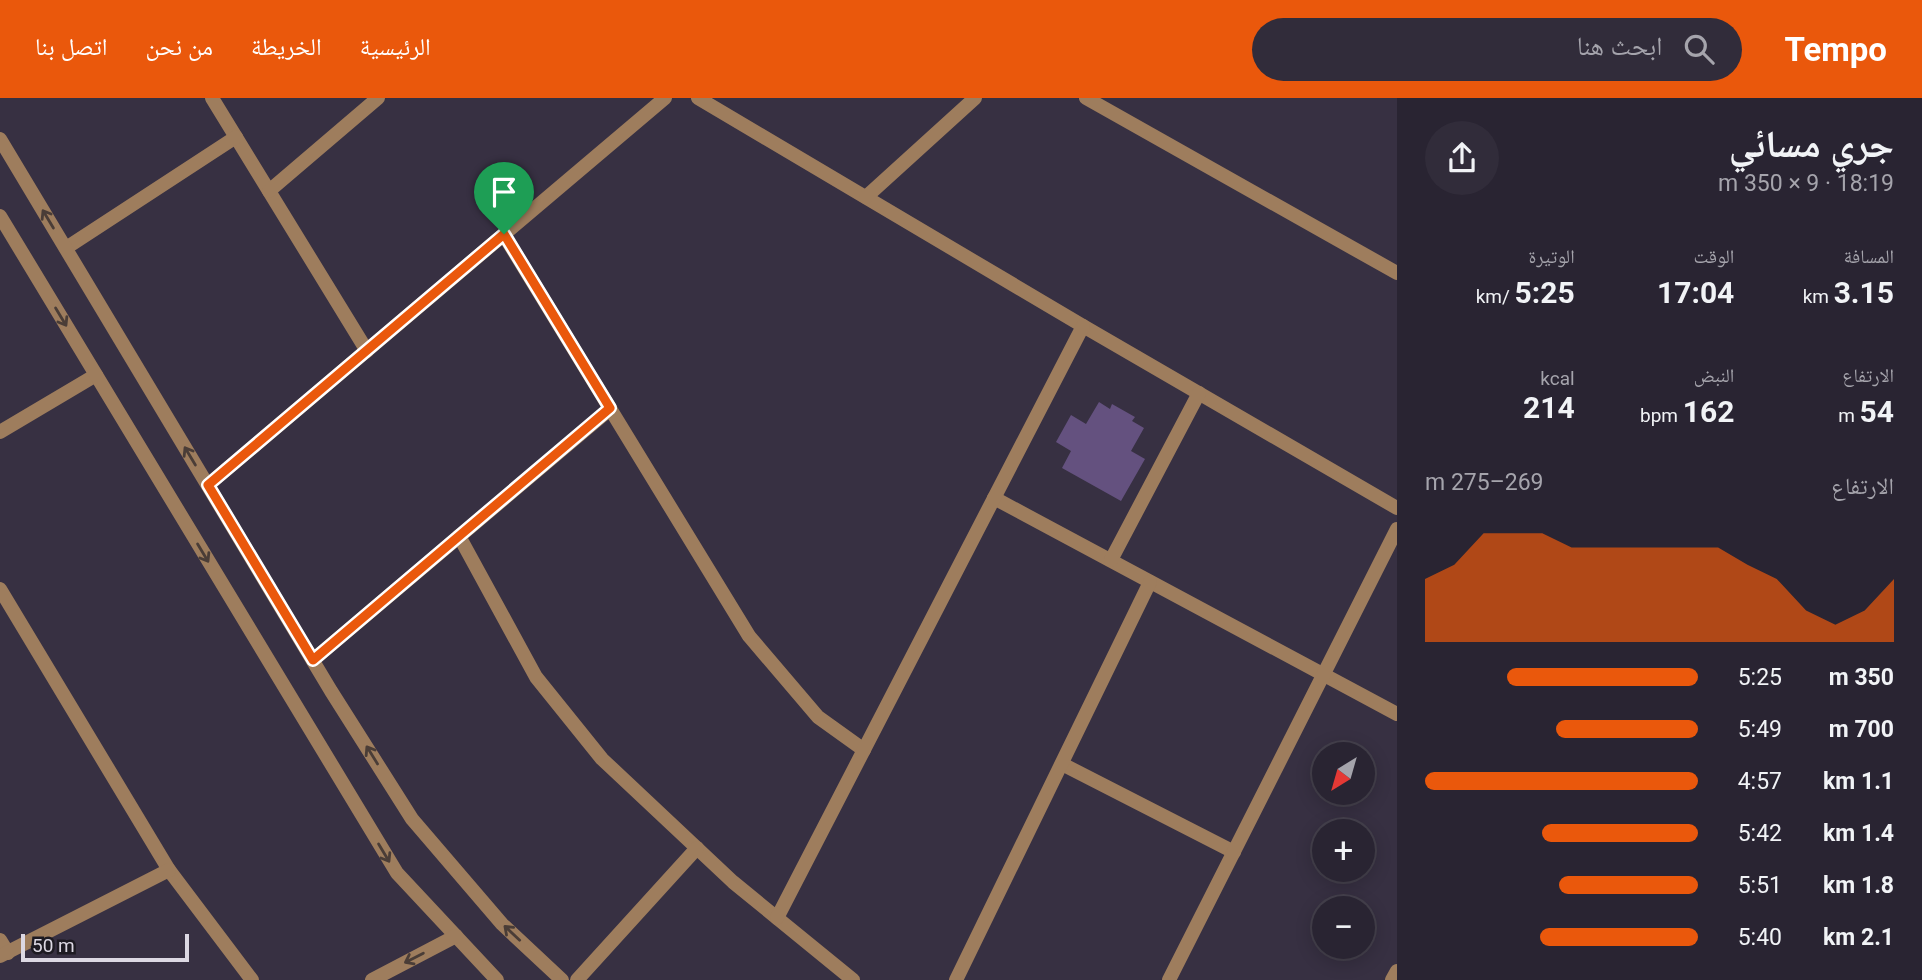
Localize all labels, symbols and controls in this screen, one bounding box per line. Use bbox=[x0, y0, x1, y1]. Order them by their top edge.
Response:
search box bbox=[1252, 18, 1742, 81]
icon: search bbox=[1680, 30, 1718, 68]
text: Tempo bbox=[1784, 30, 1887, 69]
text: ابحث هنا bbox=[1577, 31, 1662, 61]
text: اتصل بنا bbox=[35, 33, 107, 61]
text: من نحن bbox=[145, 33, 213, 61]
text: الخريطة bbox=[251, 33, 322, 61]
text: الرئيسية bbox=[360, 33, 431, 61]
button: share bbox=[1425, 121, 1499, 195]
text: جري مسائي bbox=[1729, 122, 1894, 166]
pin bbox=[474, 162, 534, 234]
text: 18:19 · 9 × 350 m bbox=[1718, 170, 1894, 197]
icon: arrive bbox=[485, 173, 523, 211]
one-way arrow bbox=[41, 209, 55, 229]
text: الوتيرة bbox=[1528, 245, 1575, 268]
text: الوقت bbox=[1693, 245, 1734, 268]
text: المسافة bbox=[1844, 245, 1894, 268]
text: 5:25 bbox=[1515, 275, 1575, 310]
text: 17:04 bbox=[1657, 275, 1734, 310]
text: 3.15 bbox=[1834, 275, 1894, 310]
text: /km bbox=[1476, 285, 1515, 308]
text: km bbox=[1803, 285, 1834, 308]
one-way arrow bbox=[54, 306, 68, 326]
text: النبض bbox=[1694, 364, 1734, 387]
text: الارتفاع bbox=[1842, 364, 1894, 387]
text: kcal bbox=[1540, 367, 1575, 390]
text: 214 bbox=[1523, 390, 1575, 425]
text: 162 bbox=[1683, 394, 1734, 429]
text: 54 bbox=[1860, 394, 1894, 429]
text: bpm bbox=[1640, 404, 1683, 427]
text: m bbox=[1838, 404, 1860, 427]
one-way arrow bbox=[183, 446, 196, 467]
text: 269–275 m bbox=[1425, 469, 1544, 496]
text: الارتفاع bbox=[1831, 473, 1894, 500]
one-way arrow bbox=[197, 543, 211, 563]
text: 5:25 bbox=[1738, 664, 1782, 691]
text: 350 m bbox=[1829, 664, 1894, 691]
text: 5:49 bbox=[1738, 716, 1782, 743]
text: 700 m bbox=[1829, 716, 1894, 743]
north arrow bbox=[1312, 742, 1376, 805]
map controls bbox=[1312, 742, 1375, 959]
one-way arrow bbox=[364, 746, 379, 765]
text: 4:57 bbox=[1738, 768, 1782, 795]
text: 1.1 km bbox=[1823, 768, 1894, 795]
button: + bbox=[1312, 819, 1375, 882]
text: 5:42 bbox=[1738, 820, 1782, 847]
text: 1.4 km bbox=[1823, 820, 1894, 847]
one-way arrow bbox=[378, 842, 392, 862]
text: 5:51 bbox=[1738, 872, 1782, 899]
text: 1.8 km bbox=[1823, 872, 1894, 899]
button: − bbox=[1312, 896, 1375, 959]
text: 5:40 bbox=[1738, 924, 1782, 951]
text: 2.1 km bbox=[1823, 924, 1894, 951]
one-way arrow bbox=[504, 925, 521, 942]
scale bar bbox=[21, 931, 189, 963]
text: 50 m bbox=[32, 934, 75, 957]
one-way arrow bbox=[404, 952, 425, 965]

